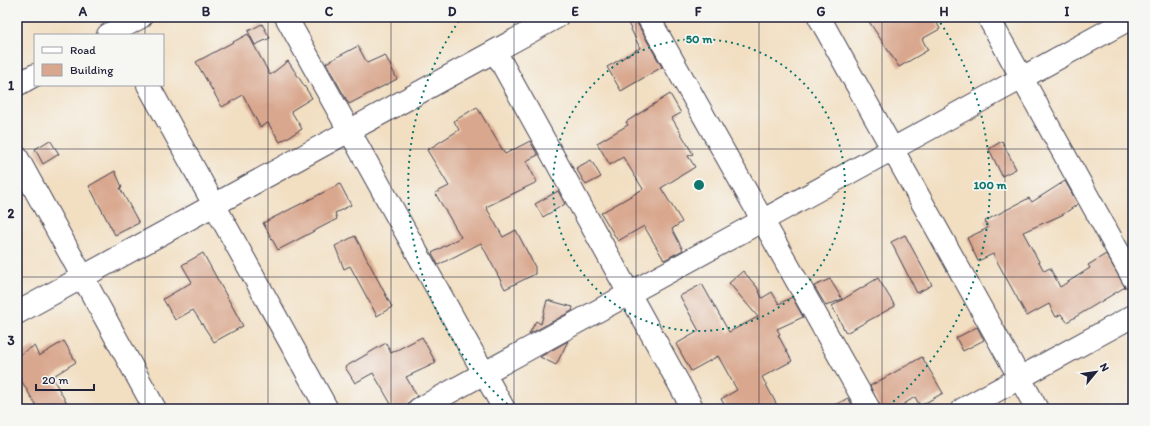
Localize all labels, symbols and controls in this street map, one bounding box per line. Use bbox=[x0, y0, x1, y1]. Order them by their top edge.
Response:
text: A bbox=[78, 4, 88, 19]
text: B bbox=[202, 4, 211, 19]
text: C bbox=[325, 4, 334, 19]
text: D bbox=[448, 4, 457, 19]
text: E bbox=[571, 4, 579, 19]
text: F bbox=[695, 4, 702, 19]
text: G bbox=[817, 4, 826, 19]
text: H bbox=[940, 4, 949, 19]
text: I bbox=[1065, 4, 1070, 19]
text: 50 m bbox=[686, 32, 713, 46]
legend bbox=[34, 34, 164, 86]
text: Road bbox=[70, 43, 96, 57]
text: Building bbox=[70, 63, 114, 77]
text: 1 bbox=[8, 78, 14, 93]
centre of rings bbox=[692, 178, 706, 192]
text: 100 m bbox=[973, 178, 1007, 192]
text: 2 bbox=[8, 206, 15, 221]
text: 3 bbox=[7, 333, 15, 348]
north arrow bbox=[1076, 352, 1116, 392]
text: N bbox=[1097, 361, 1112, 374]
scale bar bbox=[36, 366, 94, 392]
text: 20 m bbox=[42, 373, 69, 387]

